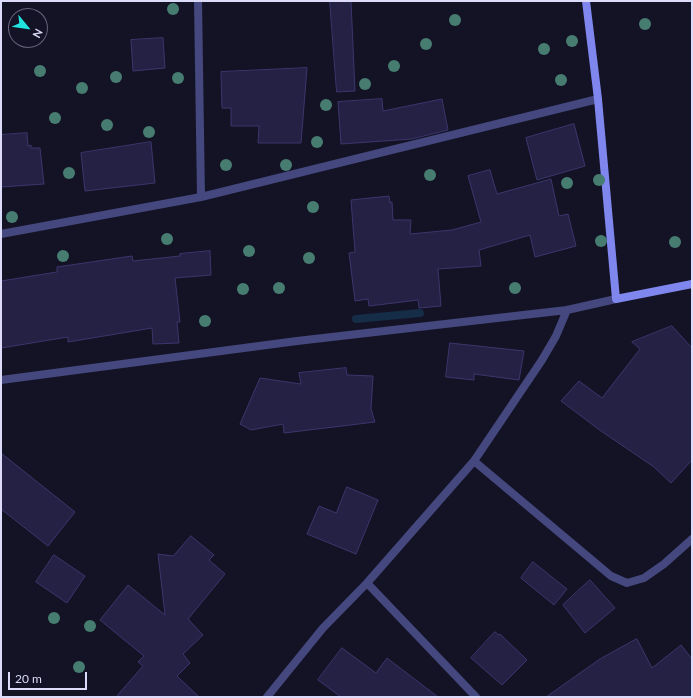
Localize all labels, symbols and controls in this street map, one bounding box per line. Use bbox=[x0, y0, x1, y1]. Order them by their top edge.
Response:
north arrow bbox=[8, 8, 48, 48]
text: N bbox=[30, 27, 46, 40]
scale bar bbox=[10, 664, 89, 690]
text: 20 m bbox=[15, 671, 42, 686]

